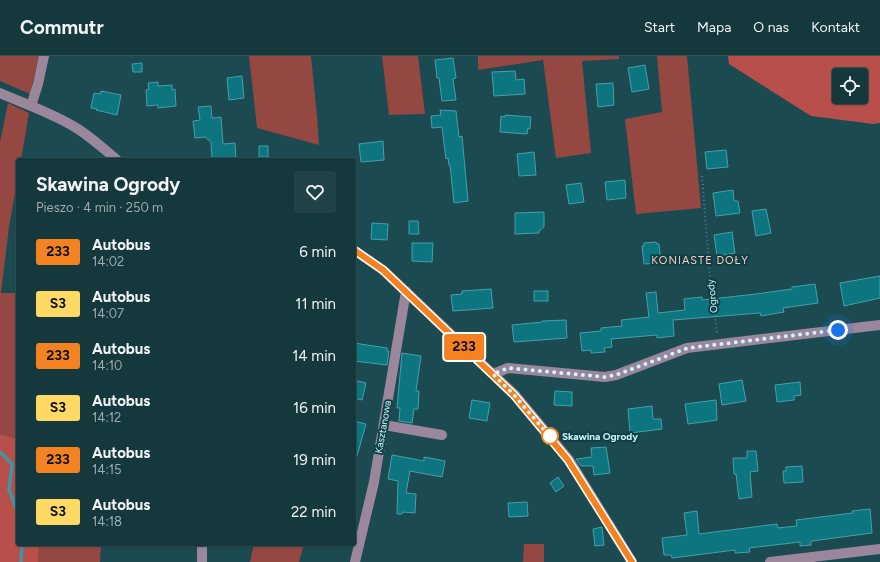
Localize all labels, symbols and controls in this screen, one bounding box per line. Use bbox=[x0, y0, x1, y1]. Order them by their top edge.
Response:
text: Commutr bbox=[20, 16, 104, 39]
text: Start bbox=[644, 19, 675, 36]
text: Mapa bbox=[697, 19, 731, 36]
text: O nas bbox=[753, 19, 789, 36]
text: Kontakt bbox=[811, 19, 860, 36]
map controls bbox=[832, 68, 868, 104]
button: locate bbox=[832, 68, 868, 104]
button: heart bbox=[294, 171, 336, 213]
text: Skawina Ogrody bbox=[36, 173, 180, 196]
text: Pieszo · 4 min · 250 m bbox=[36, 200, 163, 215]
text: Autobus bbox=[92, 236, 150, 254]
text: 233 bbox=[46, 243, 70, 260]
text: 6 min bbox=[299, 243, 336, 261]
text: 14:02 bbox=[92, 254, 124, 269]
district label: KONIASTE DOŁY bbox=[651, 254, 749, 267]
street label: Ogrody bbox=[703, 278, 721, 314]
text: Autobus bbox=[92, 288, 150, 306]
text: S3 bbox=[50, 295, 66, 312]
text: 11 min bbox=[295, 295, 336, 313]
text: 14:07 bbox=[92, 306, 124, 321]
your location bbox=[828, 320, 848, 340]
line badge: 233 bbox=[441, 334, 487, 360]
text: 233 bbox=[452, 338, 476, 355]
text: Autobus bbox=[92, 340, 150, 358]
text: 233 bbox=[46, 347, 70, 364]
text: 14 min bbox=[292, 347, 336, 365]
text: 14:10 bbox=[92, 358, 122, 373]
text: Autobus bbox=[92, 392, 150, 410]
text: S3 bbox=[50, 399, 66, 416]
text: 16 min bbox=[293, 399, 336, 417]
street label: Kasztanowa bbox=[372, 399, 394, 455]
text: 14:12 bbox=[92, 410, 121, 425]
marker: Skawina Ogrody bbox=[541, 427, 559, 445]
place label: Skawina Ogrody bbox=[562, 430, 638, 443]
text: Autobus bbox=[92, 444, 150, 462]
text: 233 bbox=[46, 451, 70, 468]
text: 19 min bbox=[293, 451, 336, 469]
text: 14:15 bbox=[92, 462, 122, 477]
text: Autobus bbox=[92, 496, 150, 514]
text: S3 bbox=[50, 503, 66, 520]
text: 22 min bbox=[291, 503, 336, 521]
text: 14:18 bbox=[92, 514, 122, 529]

